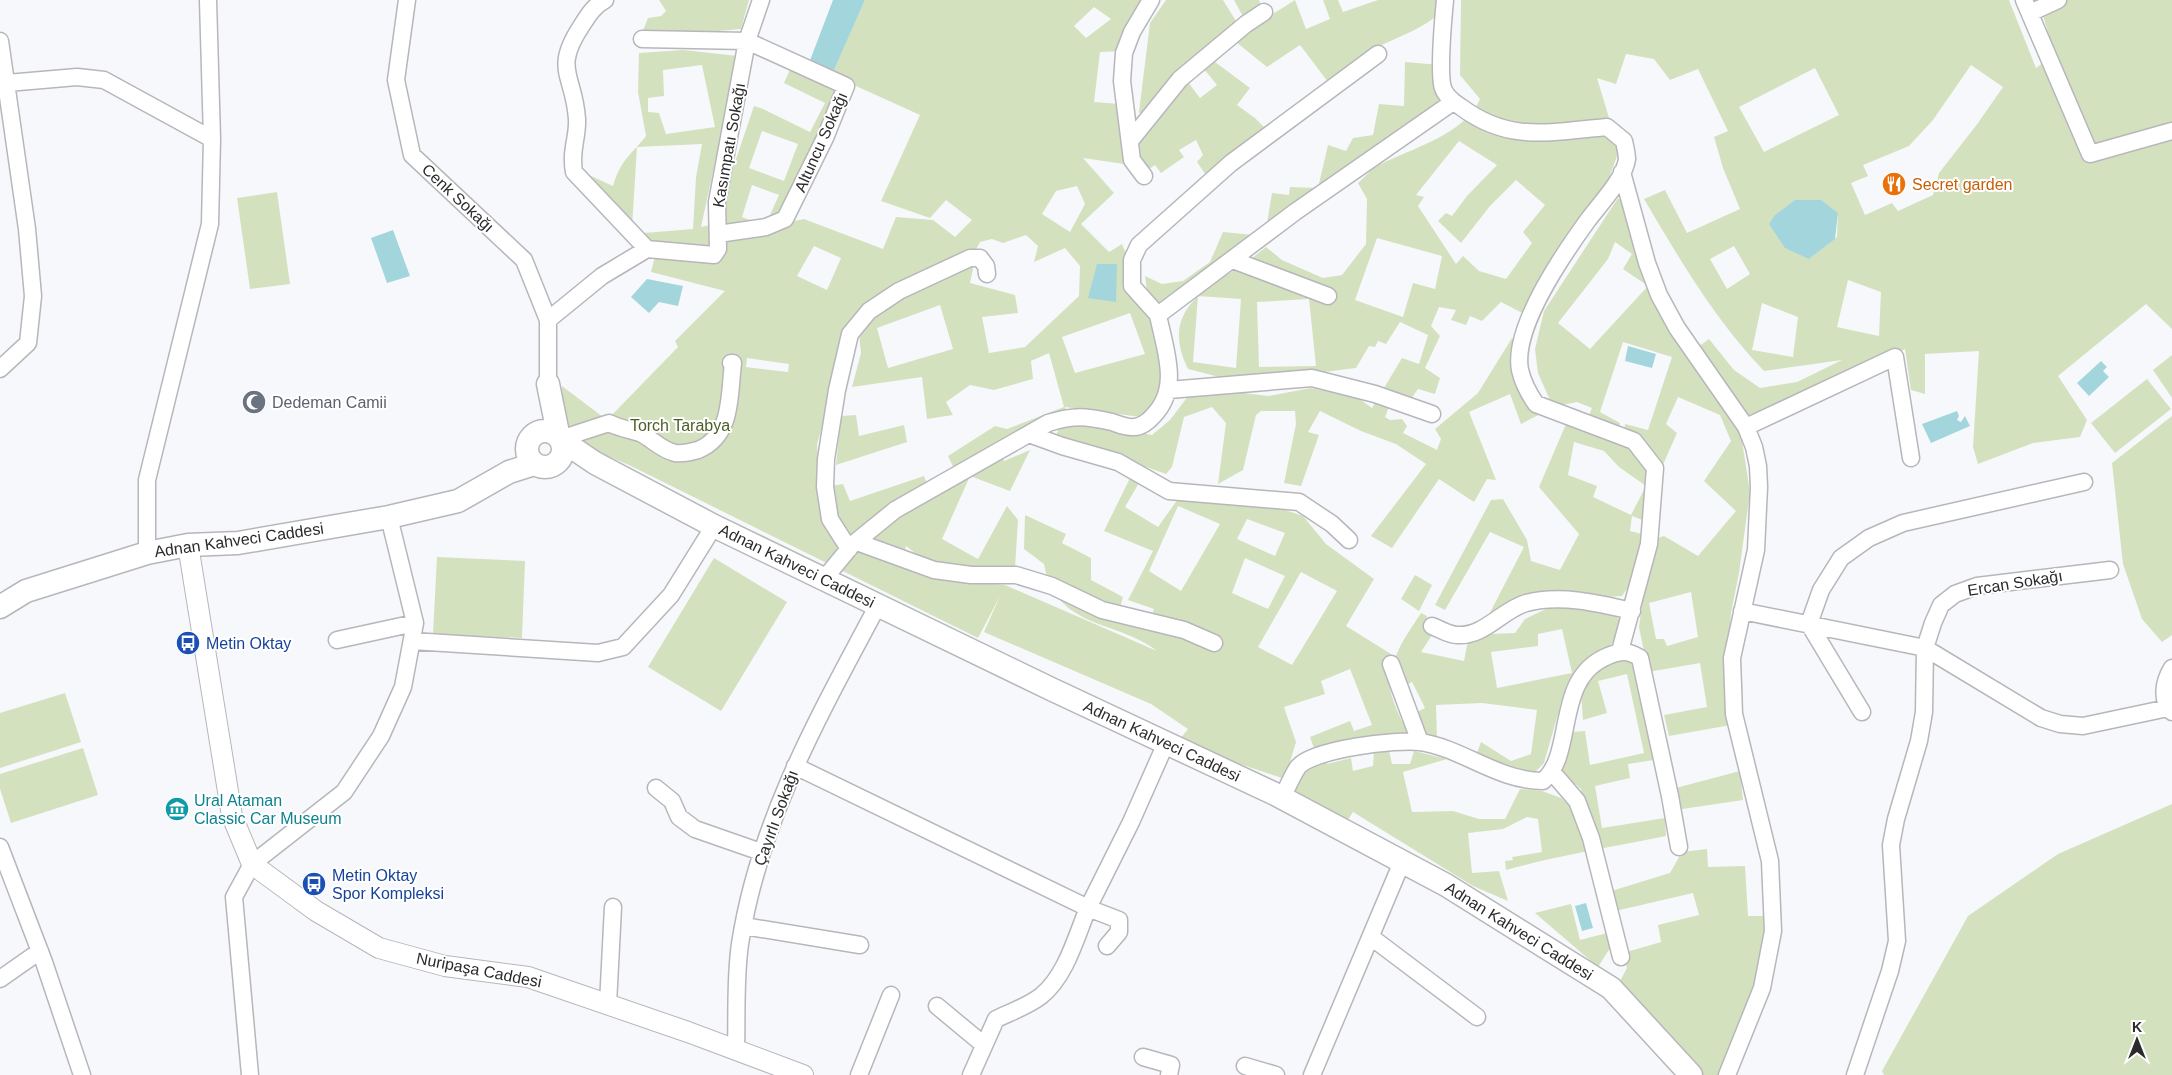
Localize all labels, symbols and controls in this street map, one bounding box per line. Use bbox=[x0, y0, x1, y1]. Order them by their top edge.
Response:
street label: Kasımpatı Sokağı bbox=[710, 81, 748, 209]
street label: Altuncu Sokağı bbox=[791, 89, 851, 195]
street label: Cenk Sokağı bbox=[419, 161, 497, 235]
restaurant icon: Secret garden bbox=[1881, 171, 1907, 197]
place label: Secret garden bbox=[1912, 176, 2013, 193]
mosque icon: Dedeman Camii bbox=[241, 389, 267, 415]
place label: Dedeman Camii bbox=[272, 394, 387, 411]
park label: Torch Tarabya bbox=[630, 417, 730, 434]
street label: Adnan Kahveci Caddesi bbox=[153, 520, 325, 560]
street label: Adnan Kahveci Caddesi bbox=[717, 521, 877, 611]
street label: Ercan Sokağı bbox=[1966, 567, 2064, 599]
bus stop icon: Metin Oktay bbox=[175, 630, 201, 656]
place label: Metin Oktay bbox=[206, 635, 291, 652]
street label: Adnan Kahveci Caddesi bbox=[1081, 697, 1243, 785]
street label: Çayırlı Sokağı bbox=[751, 768, 801, 868]
place label: Ural Ataman Classic Car Museum bbox=[194, 792, 342, 827]
museum icon: Ural Ataman Classic Car Museum bbox=[164, 796, 190, 822]
place label: Metin Oktay Spor Kompleksi bbox=[332, 867, 444, 902]
bus stop icon: Metin Oktay Spor Kompleksi bbox=[301, 871, 327, 897]
street label: Adnan Kahveci Caddesi bbox=[1442, 879, 1596, 983]
street label: Nuripaşa Caddesi bbox=[415, 950, 543, 990]
north arrow bbox=[2112, 1015, 2162, 1065]
text: K bbox=[2132, 1019, 2142, 1035]

